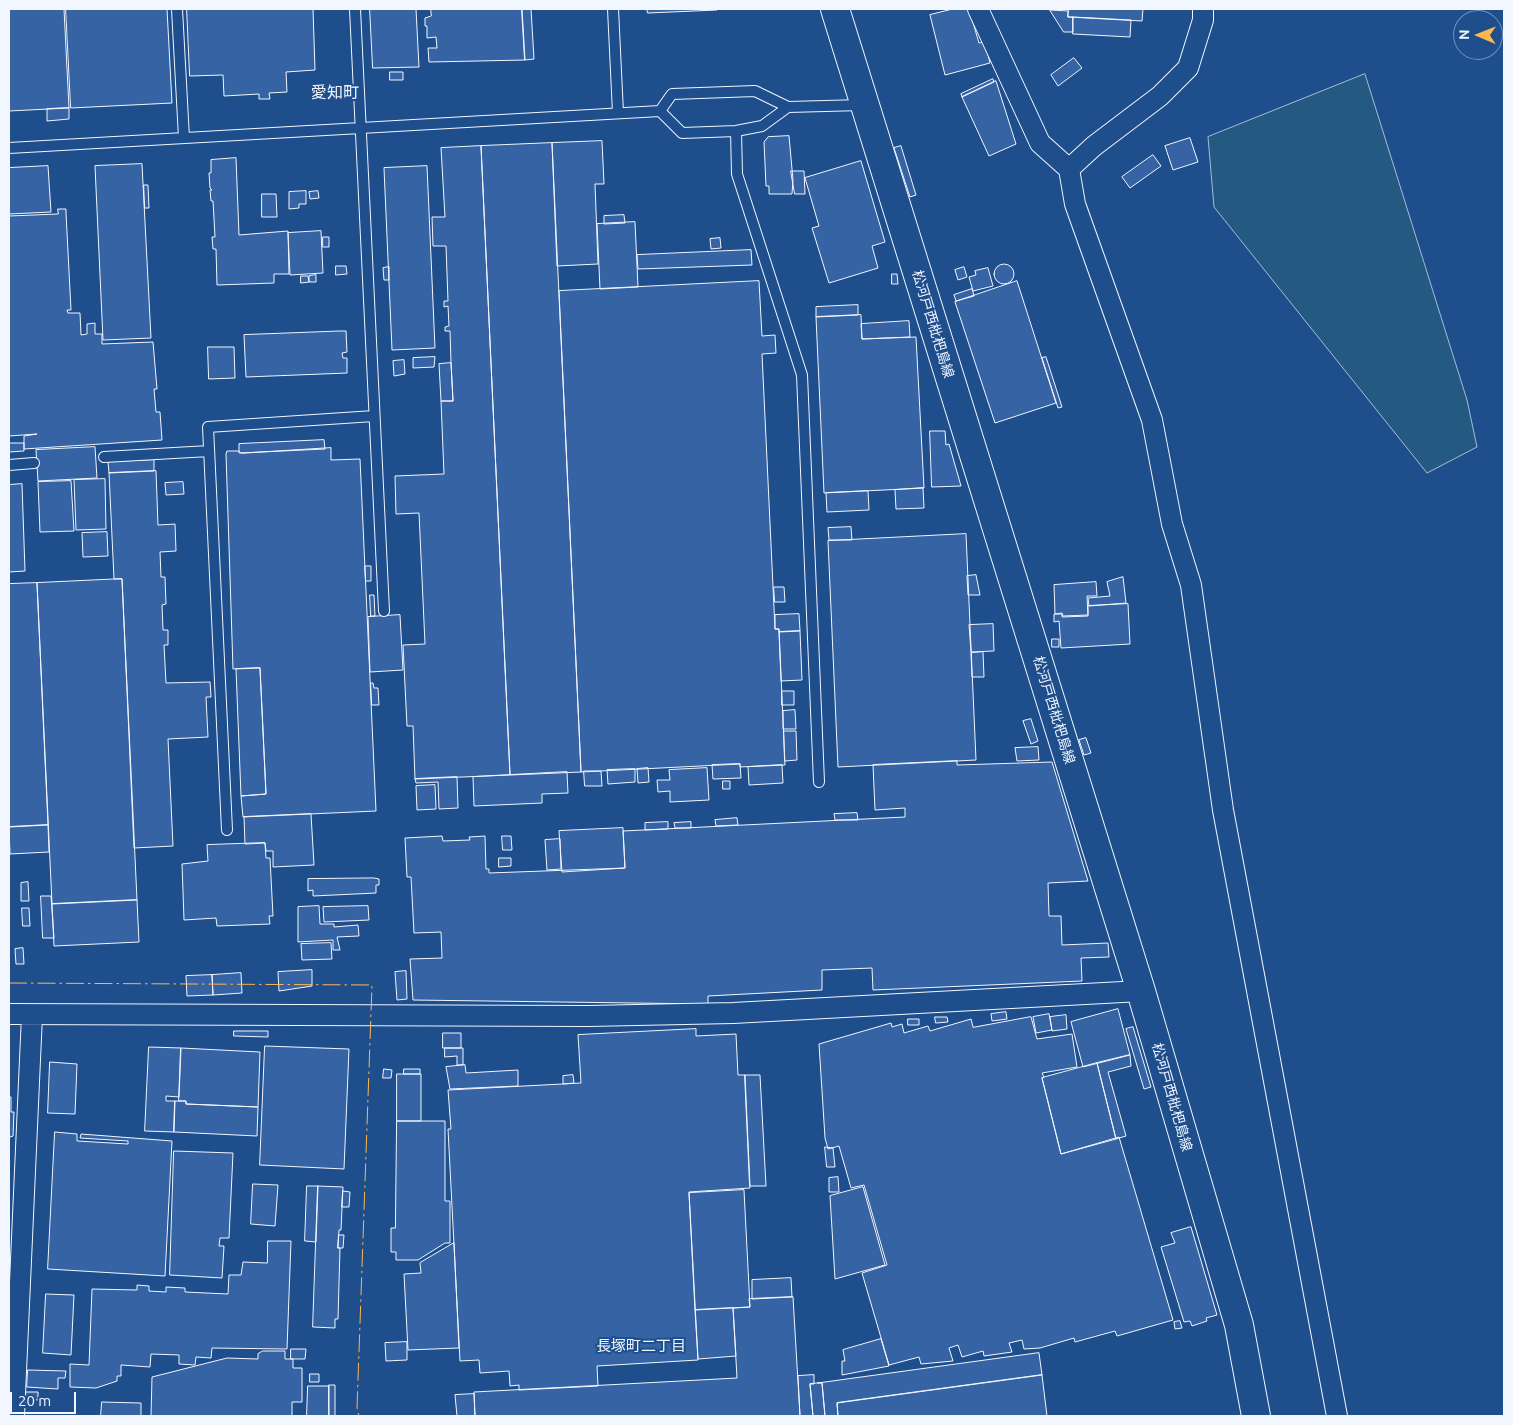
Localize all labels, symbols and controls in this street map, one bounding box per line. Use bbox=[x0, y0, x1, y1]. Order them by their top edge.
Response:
north arrow bbox=[1453, 10, 1503, 60]
text: N bbox=[1456, 29, 1472, 40]
district label: 愛知町 bbox=[311, 83, 359, 103]
street label: 松河戸西枇杷島線 bbox=[909, 268, 957, 380]
street label: 松河戸西枇杷島線 bbox=[1030, 654, 1078, 766]
street label: 松河戸西枇杷島線 bbox=[1148, 1041, 1196, 1153]
district label: 長塚町二丁目 bbox=[596, 1337, 686, 1355]
scale bar bbox=[12, 1382, 79, 1414]
text: 20 m bbox=[18, 1392, 51, 1409]

